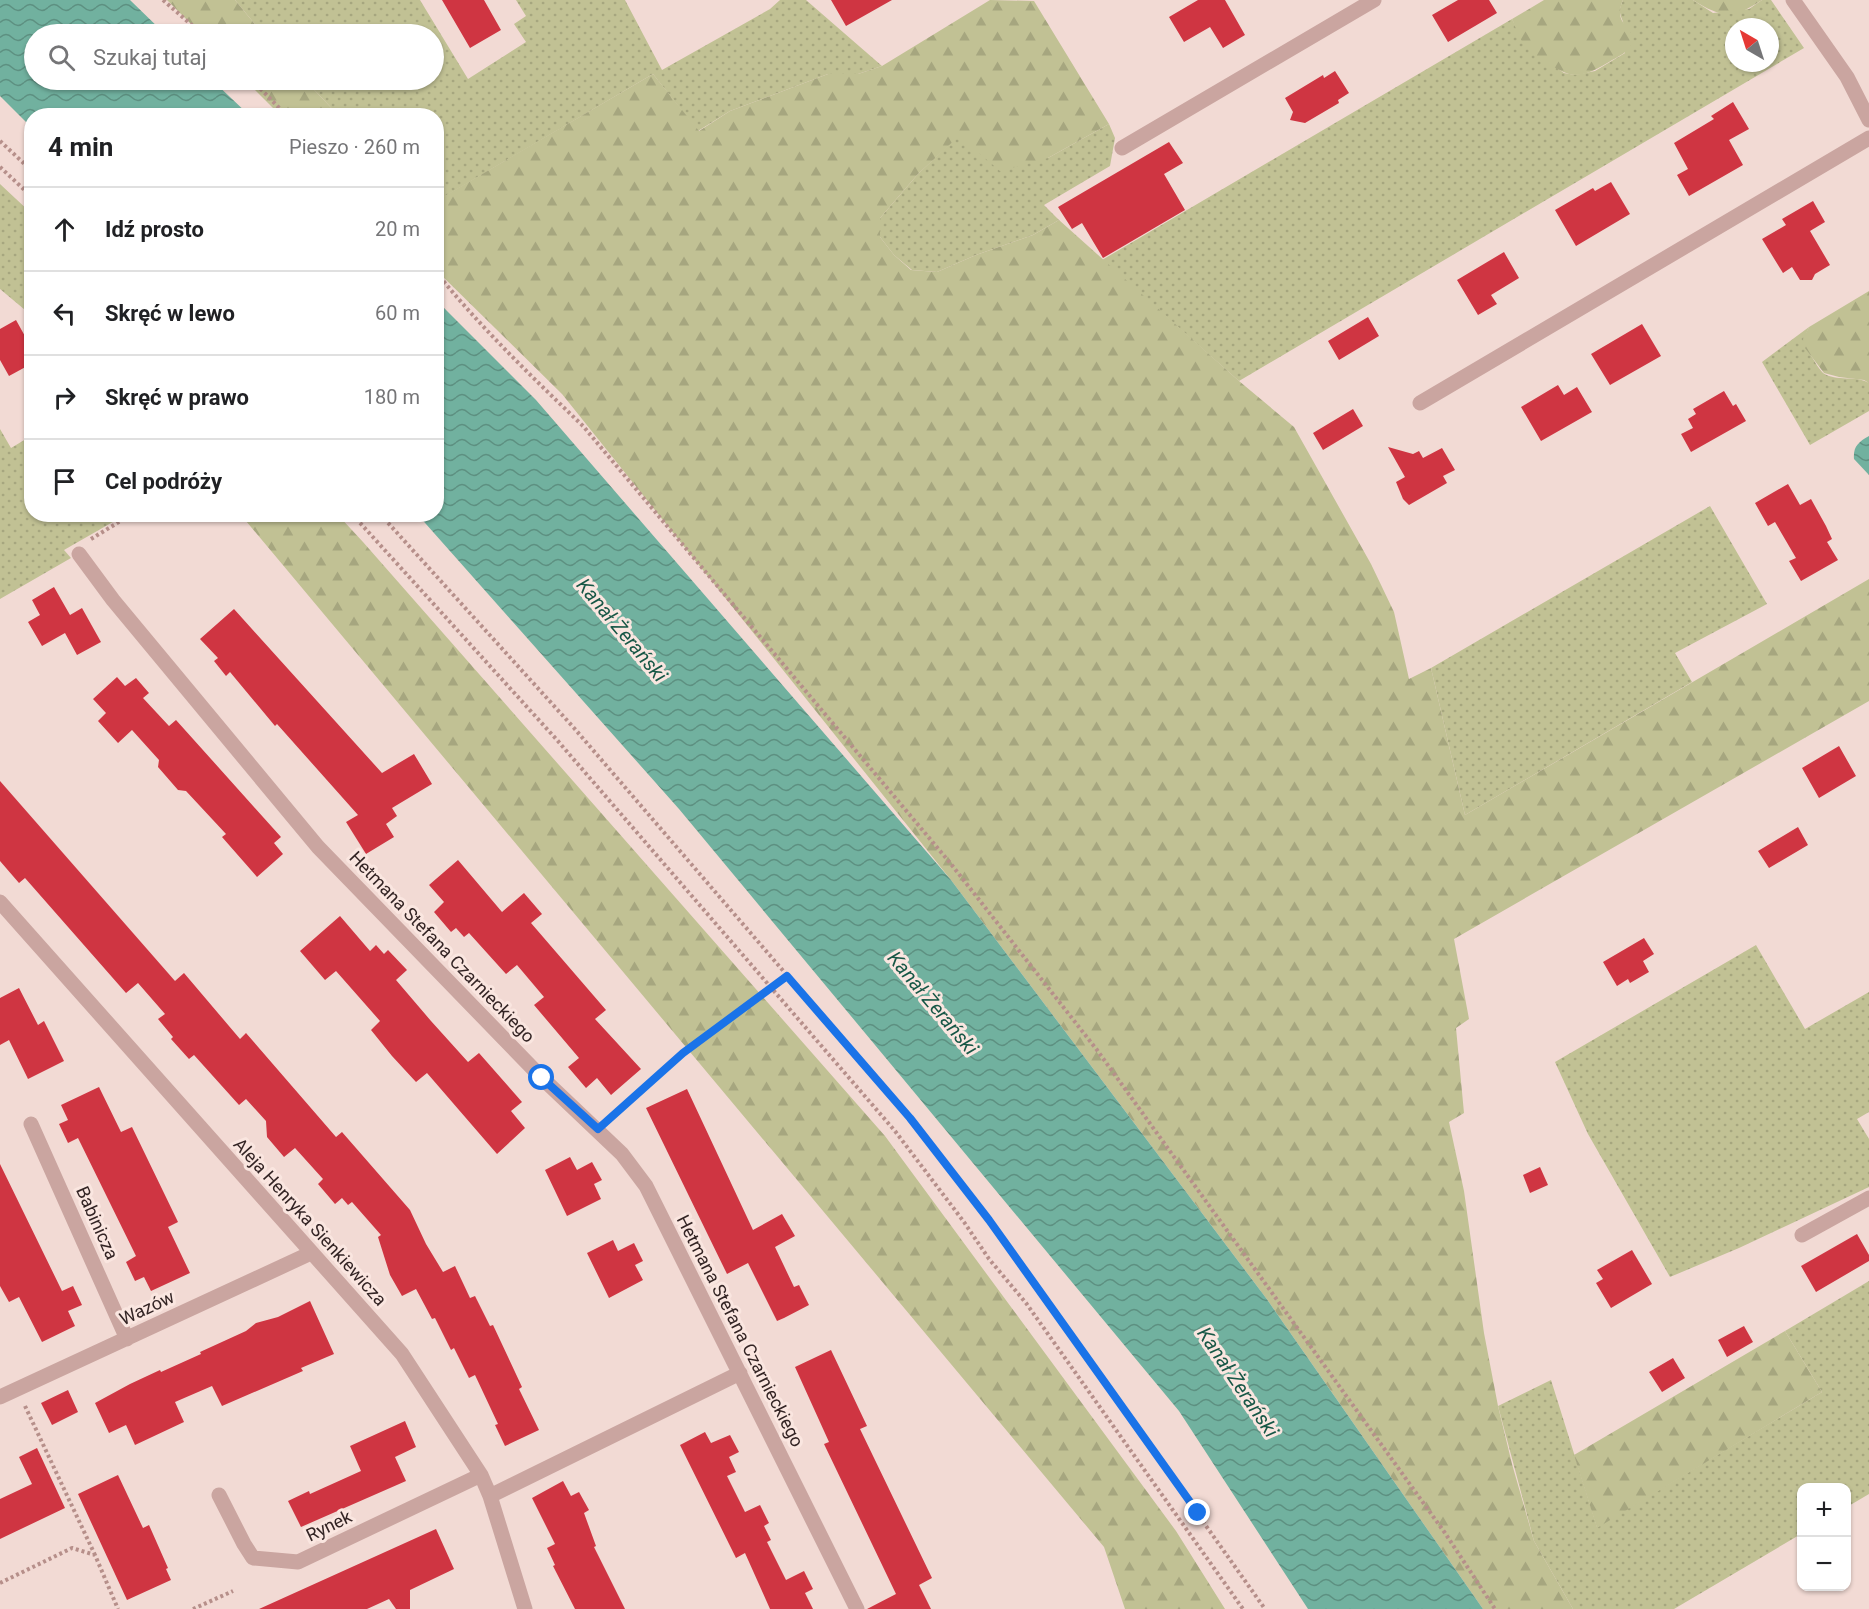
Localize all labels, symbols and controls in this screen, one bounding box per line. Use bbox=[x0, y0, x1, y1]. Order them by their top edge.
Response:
north arrow bbox=[1725, 18, 1779, 72]
search box bbox=[24, 24, 444, 90]
icon: search bbox=[45, 41, 78, 74]
text: Szukaj tutaj bbox=[93, 45, 207, 70]
text: 4 min bbox=[48, 132, 113, 162]
text: Pieszo · 260 m bbox=[289, 135, 420, 159]
icon: ahead bbox=[48, 213, 81, 246]
text: Idź prosto bbox=[105, 217, 204, 242]
text: 20 m bbox=[375, 217, 420, 241]
icon: left bbox=[48, 297, 81, 330]
text: Skręć w lewo bbox=[105, 301, 235, 326]
text: 60 m bbox=[375, 301, 420, 325]
icon: right bbox=[48, 381, 81, 414]
text: Skręć w prawo bbox=[105, 385, 249, 410]
text: 180 m bbox=[364, 385, 420, 409]
icon: arrive bbox=[48, 465, 81, 498]
text: Cel podróży bbox=[105, 469, 222, 494]
water label: Kanał Żerański bbox=[572, 573, 672, 687]
street label: Hetmana Stefana Czarnieckiego bbox=[345, 847, 539, 1047]
water label: Kanał Żerański bbox=[883, 946, 983, 1060]
route start bbox=[528, 1064, 554, 1090]
street label: Aleja Henryka Sienkiewicza bbox=[230, 1134, 391, 1310]
street label: Babinicza bbox=[72, 1183, 123, 1263]
street label: Hetmana Stefana Czarnieckiego bbox=[673, 1211, 808, 1450]
street label: Wazów bbox=[116, 1286, 178, 1329]
water label: Kanał Żerański bbox=[1192, 1322, 1284, 1442]
map controls bbox=[1797, 1483, 1851, 1591]
button: + bbox=[1797, 1483, 1851, 1537]
route end bbox=[1184, 1499, 1210, 1525]
street label: Rynek bbox=[303, 1505, 356, 1546]
button: − bbox=[1797, 1537, 1851, 1591]

